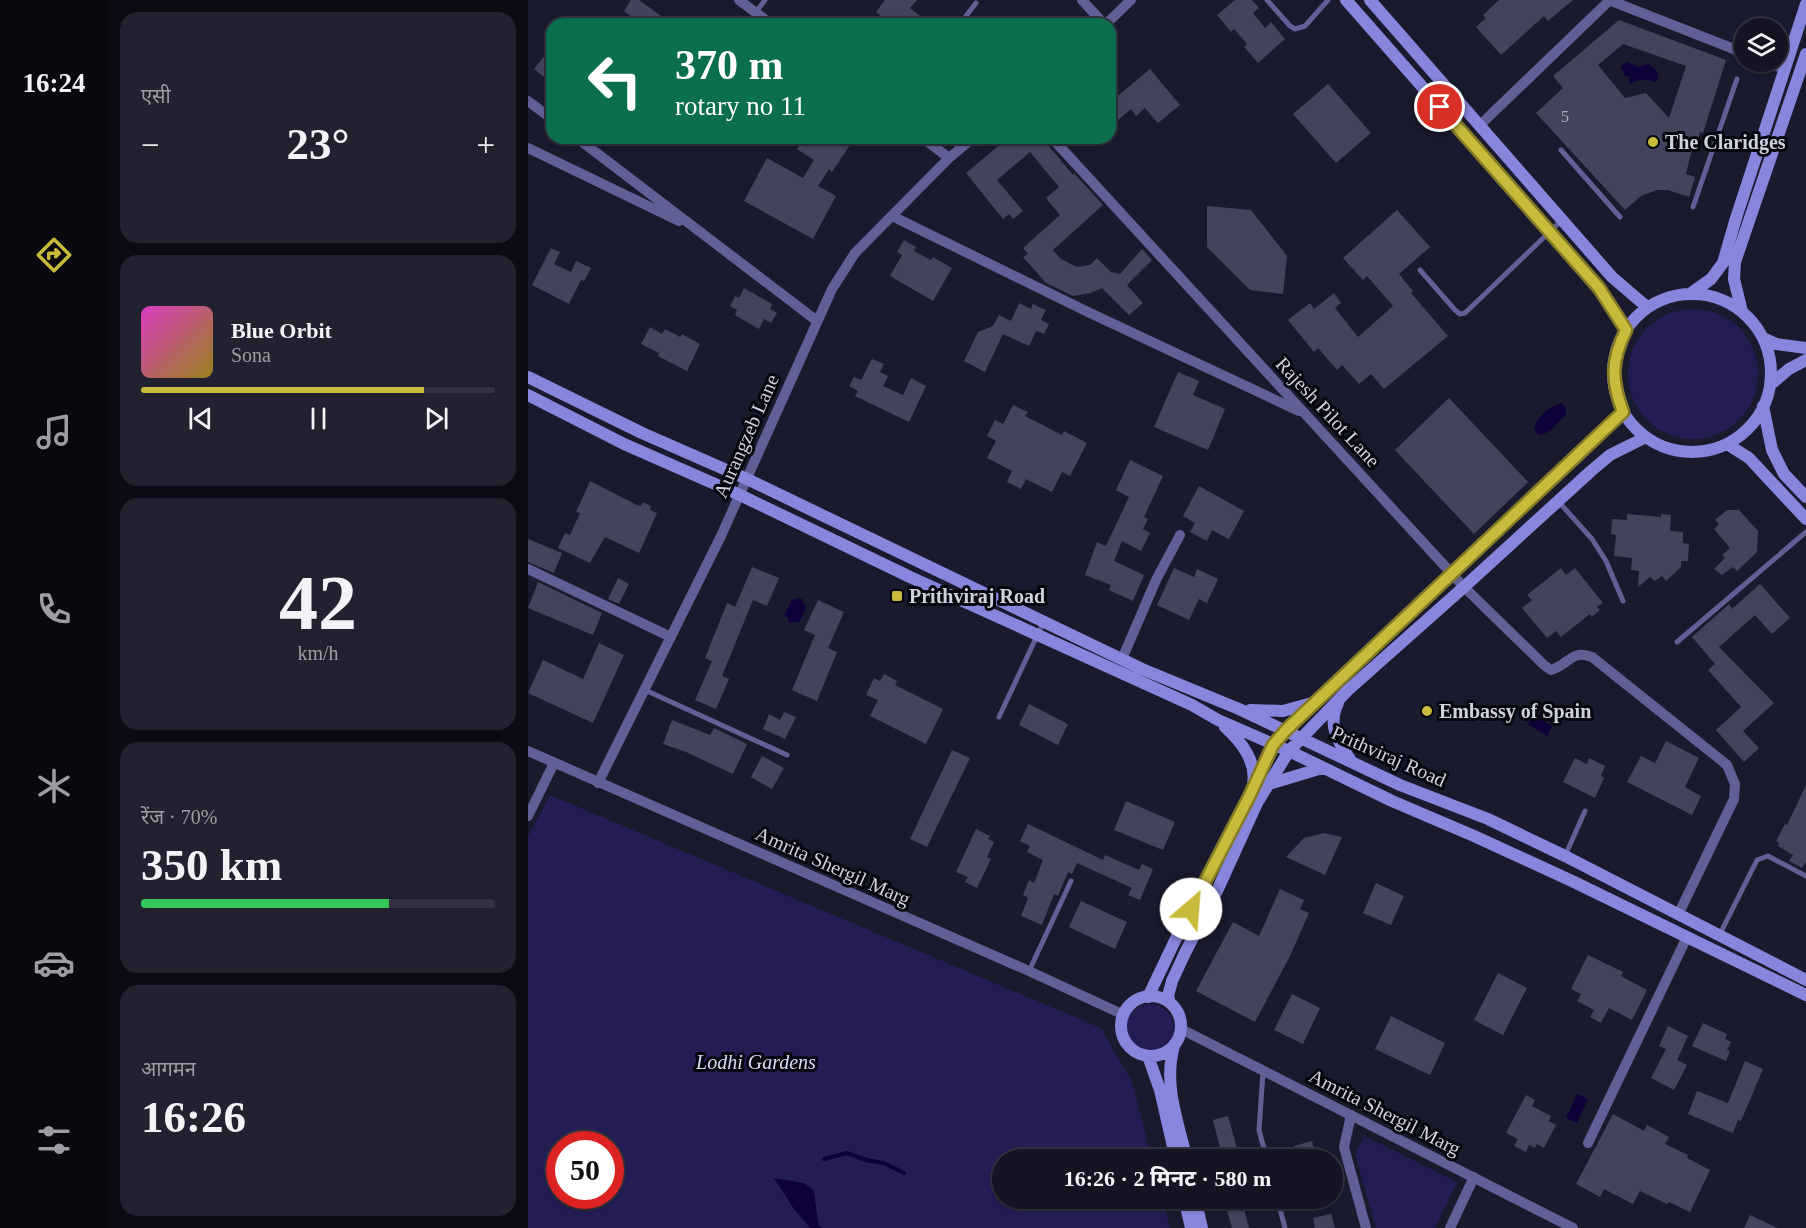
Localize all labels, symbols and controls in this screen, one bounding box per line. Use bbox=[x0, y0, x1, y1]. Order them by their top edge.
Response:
map controls bbox=[1734, 18, 1788, 72]
button: layers bbox=[1734, 18, 1788, 72]
icon: left bbox=[576, 42, 654, 120]
text: 370 m bbox=[675, 42, 784, 88]
text: 16:24 bbox=[23, 68, 86, 98]
pin bbox=[1414, 81, 1465, 132]
text: एसी bbox=[141, 85, 171, 107]
icon: arrive bbox=[1423, 90, 1456, 123]
text: rotary no 11 bbox=[675, 91, 806, 121]
house number: 5 bbox=[1561, 108, 1569, 125]
text: 23° bbox=[287, 119, 350, 169]
text: − bbox=[141, 127, 160, 163]
text: + bbox=[476, 127, 495, 163]
place label: The Claridges bbox=[1665, 131, 1786, 154]
marker: The Claridges bbox=[1646, 135, 1660, 149]
icon: directions bbox=[33, 234, 75, 276]
text: Blue Orbit bbox=[231, 318, 332, 343]
text: Sona bbox=[231, 344, 271, 366]
street label: Rajesh Pilot Lane bbox=[1271, 352, 1385, 472]
street label: Aurangzeb Lane bbox=[709, 371, 784, 502]
icon: previous bbox=[184, 402, 217, 435]
icon: pause bbox=[302, 402, 335, 435]
icon: next bbox=[420, 402, 453, 435]
icon: music bbox=[33, 411, 75, 453]
text: 42 bbox=[279, 559, 357, 646]
place label: Prithviraj Road bbox=[909, 585, 1045, 608]
icon: phone bbox=[33, 588, 75, 630]
marker: Prithviraj Road bbox=[890, 589, 904, 603]
text: km/h bbox=[297, 642, 339, 664]
place label: Embassy of Spain bbox=[1439, 700, 1591, 723]
marker: Embassy of Spain bbox=[1420, 704, 1434, 718]
street label: Prithviraj Road bbox=[1328, 721, 1450, 792]
icon: climate bbox=[33, 765, 75, 807]
text: रेंज · 70% bbox=[141, 806, 217, 828]
street label: Amrita Shergil Marg bbox=[752, 822, 914, 911]
text: 350 km bbox=[141, 840, 282, 890]
position arrow bbox=[1159, 877, 1223, 941]
icon: car bbox=[33, 942, 75, 984]
park label: Lodhi Gardens bbox=[695, 1051, 816, 1073]
text: आगमन bbox=[141, 1058, 196, 1080]
street label: Amrita Shergil Marg bbox=[1305, 1064, 1464, 1161]
text: 16:26 bbox=[141, 1092, 246, 1142]
icon: filters bbox=[33, 1119, 75, 1161]
speed limit sign: 50 bbox=[546, 1131, 624, 1209]
text: 16:26 · 2 मिनट · 580 m bbox=[1064, 1166, 1271, 1191]

